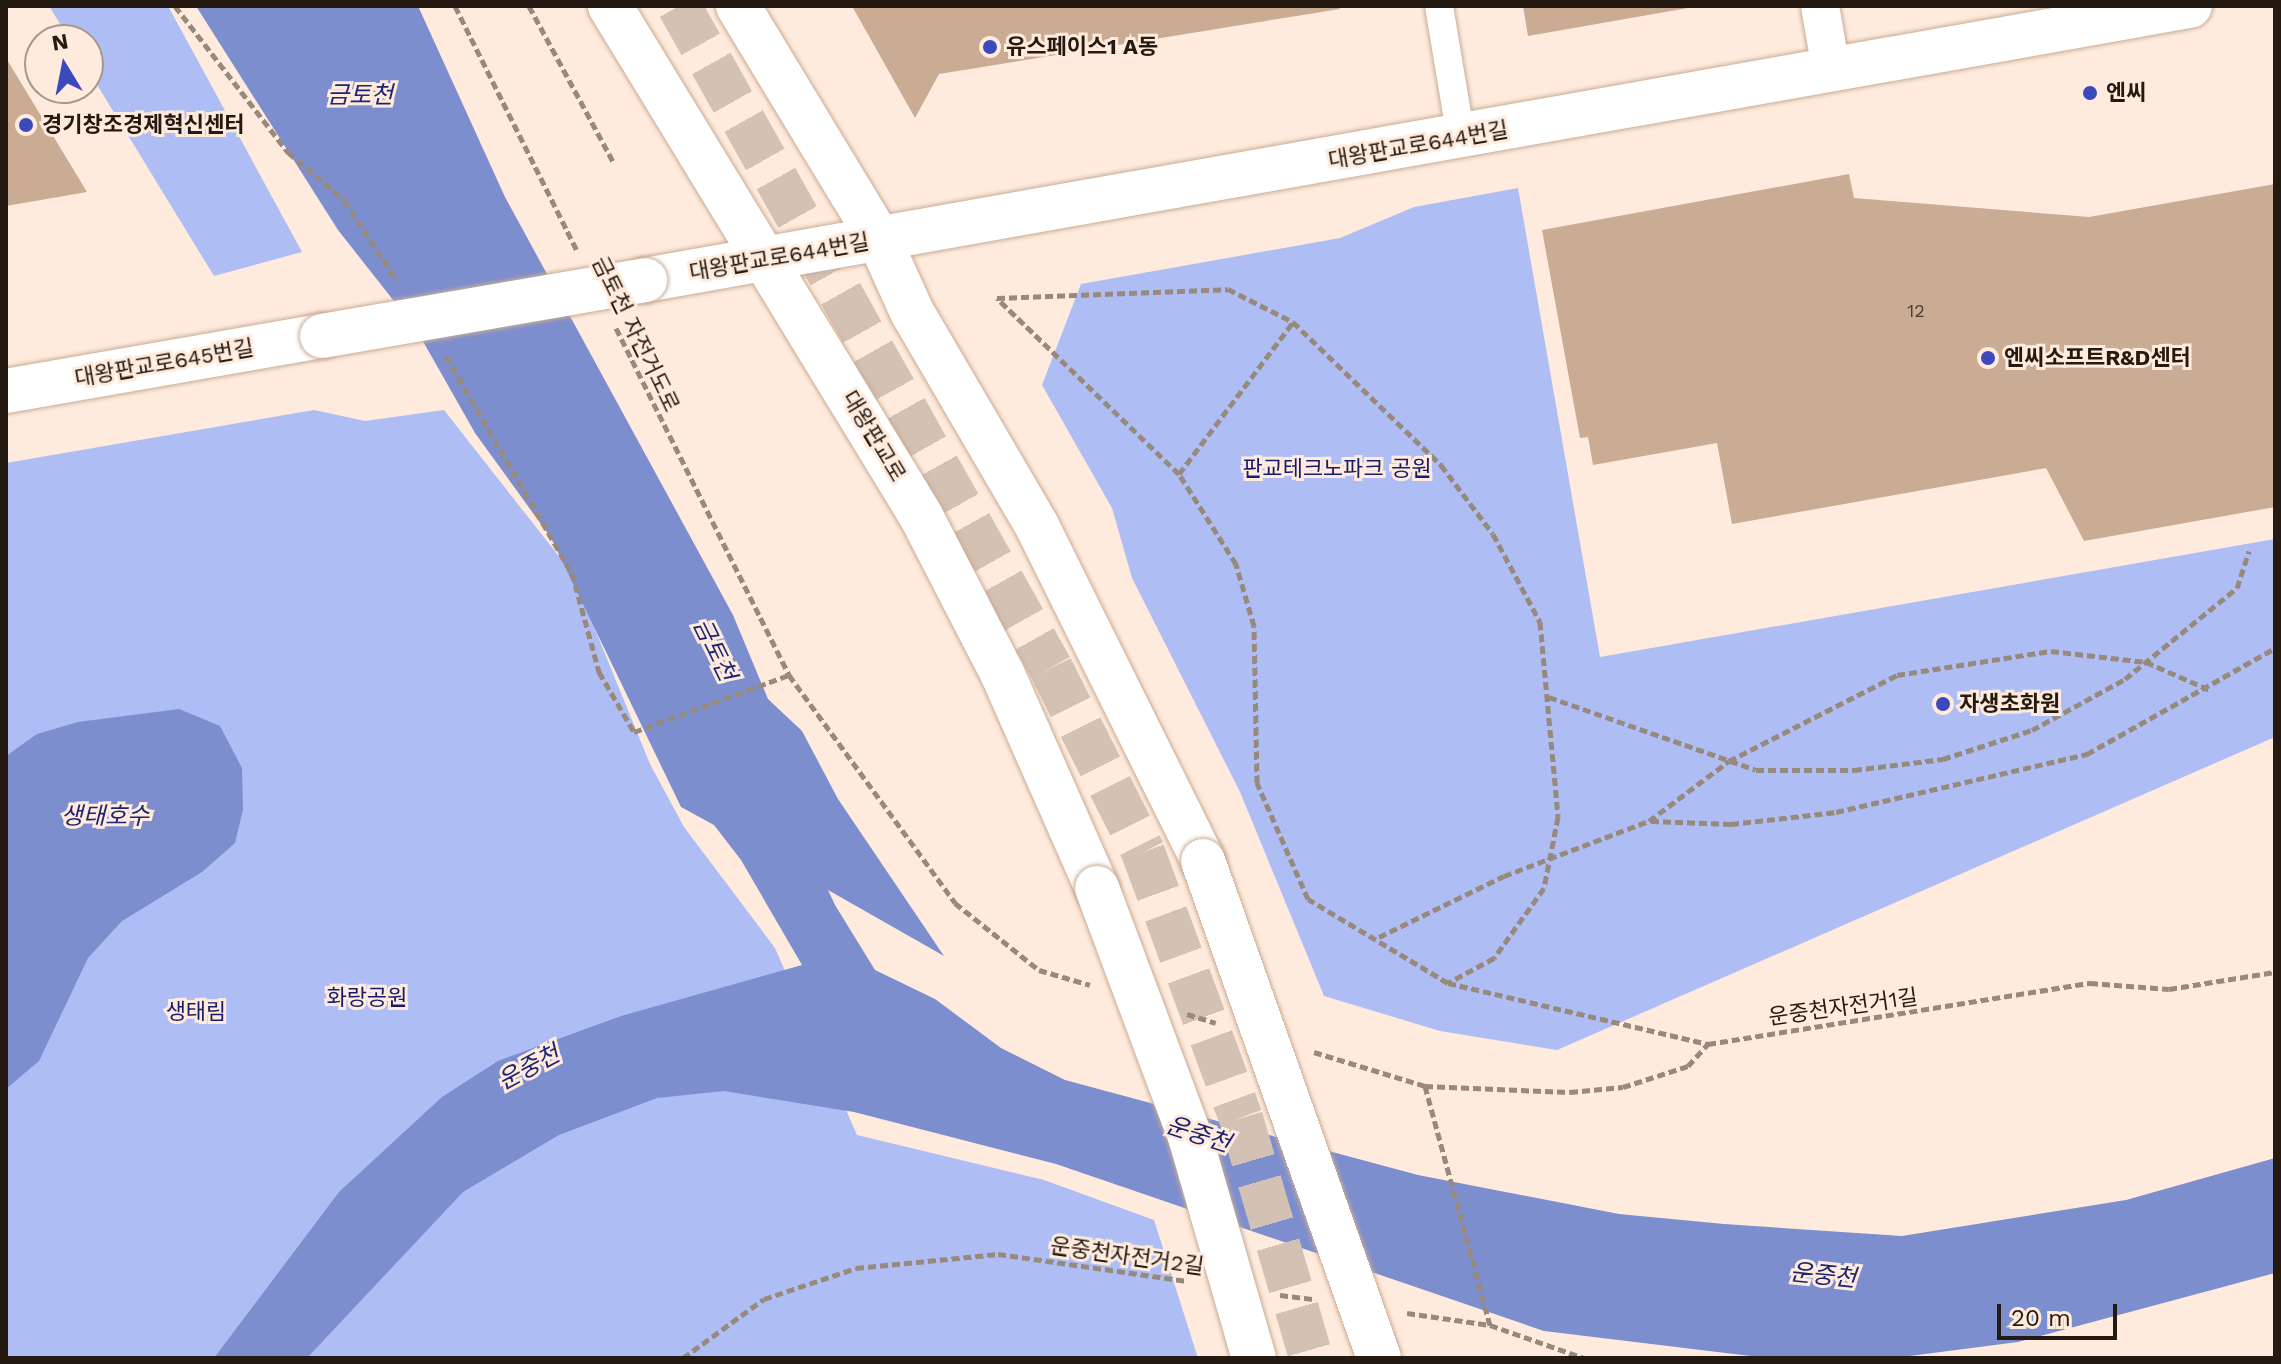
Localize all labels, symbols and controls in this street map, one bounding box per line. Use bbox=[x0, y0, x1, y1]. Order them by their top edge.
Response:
north arrow bbox=[24, 24, 104, 104]
text: N bbox=[50, 28, 70, 56]
place label: 유스페이스1 A동 bbox=[1006, 34, 1158, 60]
marker: 유스페이스1 A동 bbox=[981, 38, 999, 56]
place label: 엔씨 bbox=[2106, 80, 2146, 106]
water label: 금토천 bbox=[327, 82, 393, 110]
marker: 엔씨 bbox=[2081, 84, 2099, 102]
place label: 경기창조경제혁신센터 bbox=[42, 112, 244, 138]
marker: 경기창조경제혁신센터 bbox=[17, 116, 35, 134]
street label: 대왕판교로644번길 bbox=[1326, 116, 1510, 174]
street label: 대왕판교로644번길 bbox=[687, 228, 871, 286]
street label: 금토천 자전거도로 bbox=[587, 252, 685, 416]
house number: 12 bbox=[1907, 300, 1925, 322]
street label: 대왕판교로645번길 bbox=[72, 334, 256, 392]
place label: 엔씨소프트R&D센터 bbox=[2004, 345, 2191, 371]
marker: 엔씨소프트R&D센터 bbox=[1979, 349, 1997, 367]
street label: 대왕판교로 bbox=[837, 386, 911, 486]
park label: 판교테크노파크 공원 bbox=[1242, 456, 1432, 482]
water label: 금토천 bbox=[687, 614, 741, 686]
place label: 자생초화원 bbox=[1959, 691, 2060, 717]
marker: 자생초화원 bbox=[1934, 695, 1952, 713]
water label: 생태호수 bbox=[61, 803, 149, 831]
street label: 운중천자전거1길 bbox=[1767, 983, 1919, 1031]
park label: 화랑공원 bbox=[327, 985, 407, 1011]
park label: 생태림 bbox=[166, 999, 226, 1025]
water label: 운중천 bbox=[493, 1040, 565, 1096]
water label: 운중천 bbox=[1162, 1111, 1234, 1159]
street label: 운중천자전거2길 bbox=[1049, 1232, 1205, 1280]
water label: 운중천 bbox=[1789, 1258, 1857, 1294]
scale bar bbox=[2001, 1288, 2121, 1338]
text: 20 m bbox=[2011, 1304, 2071, 1332]

